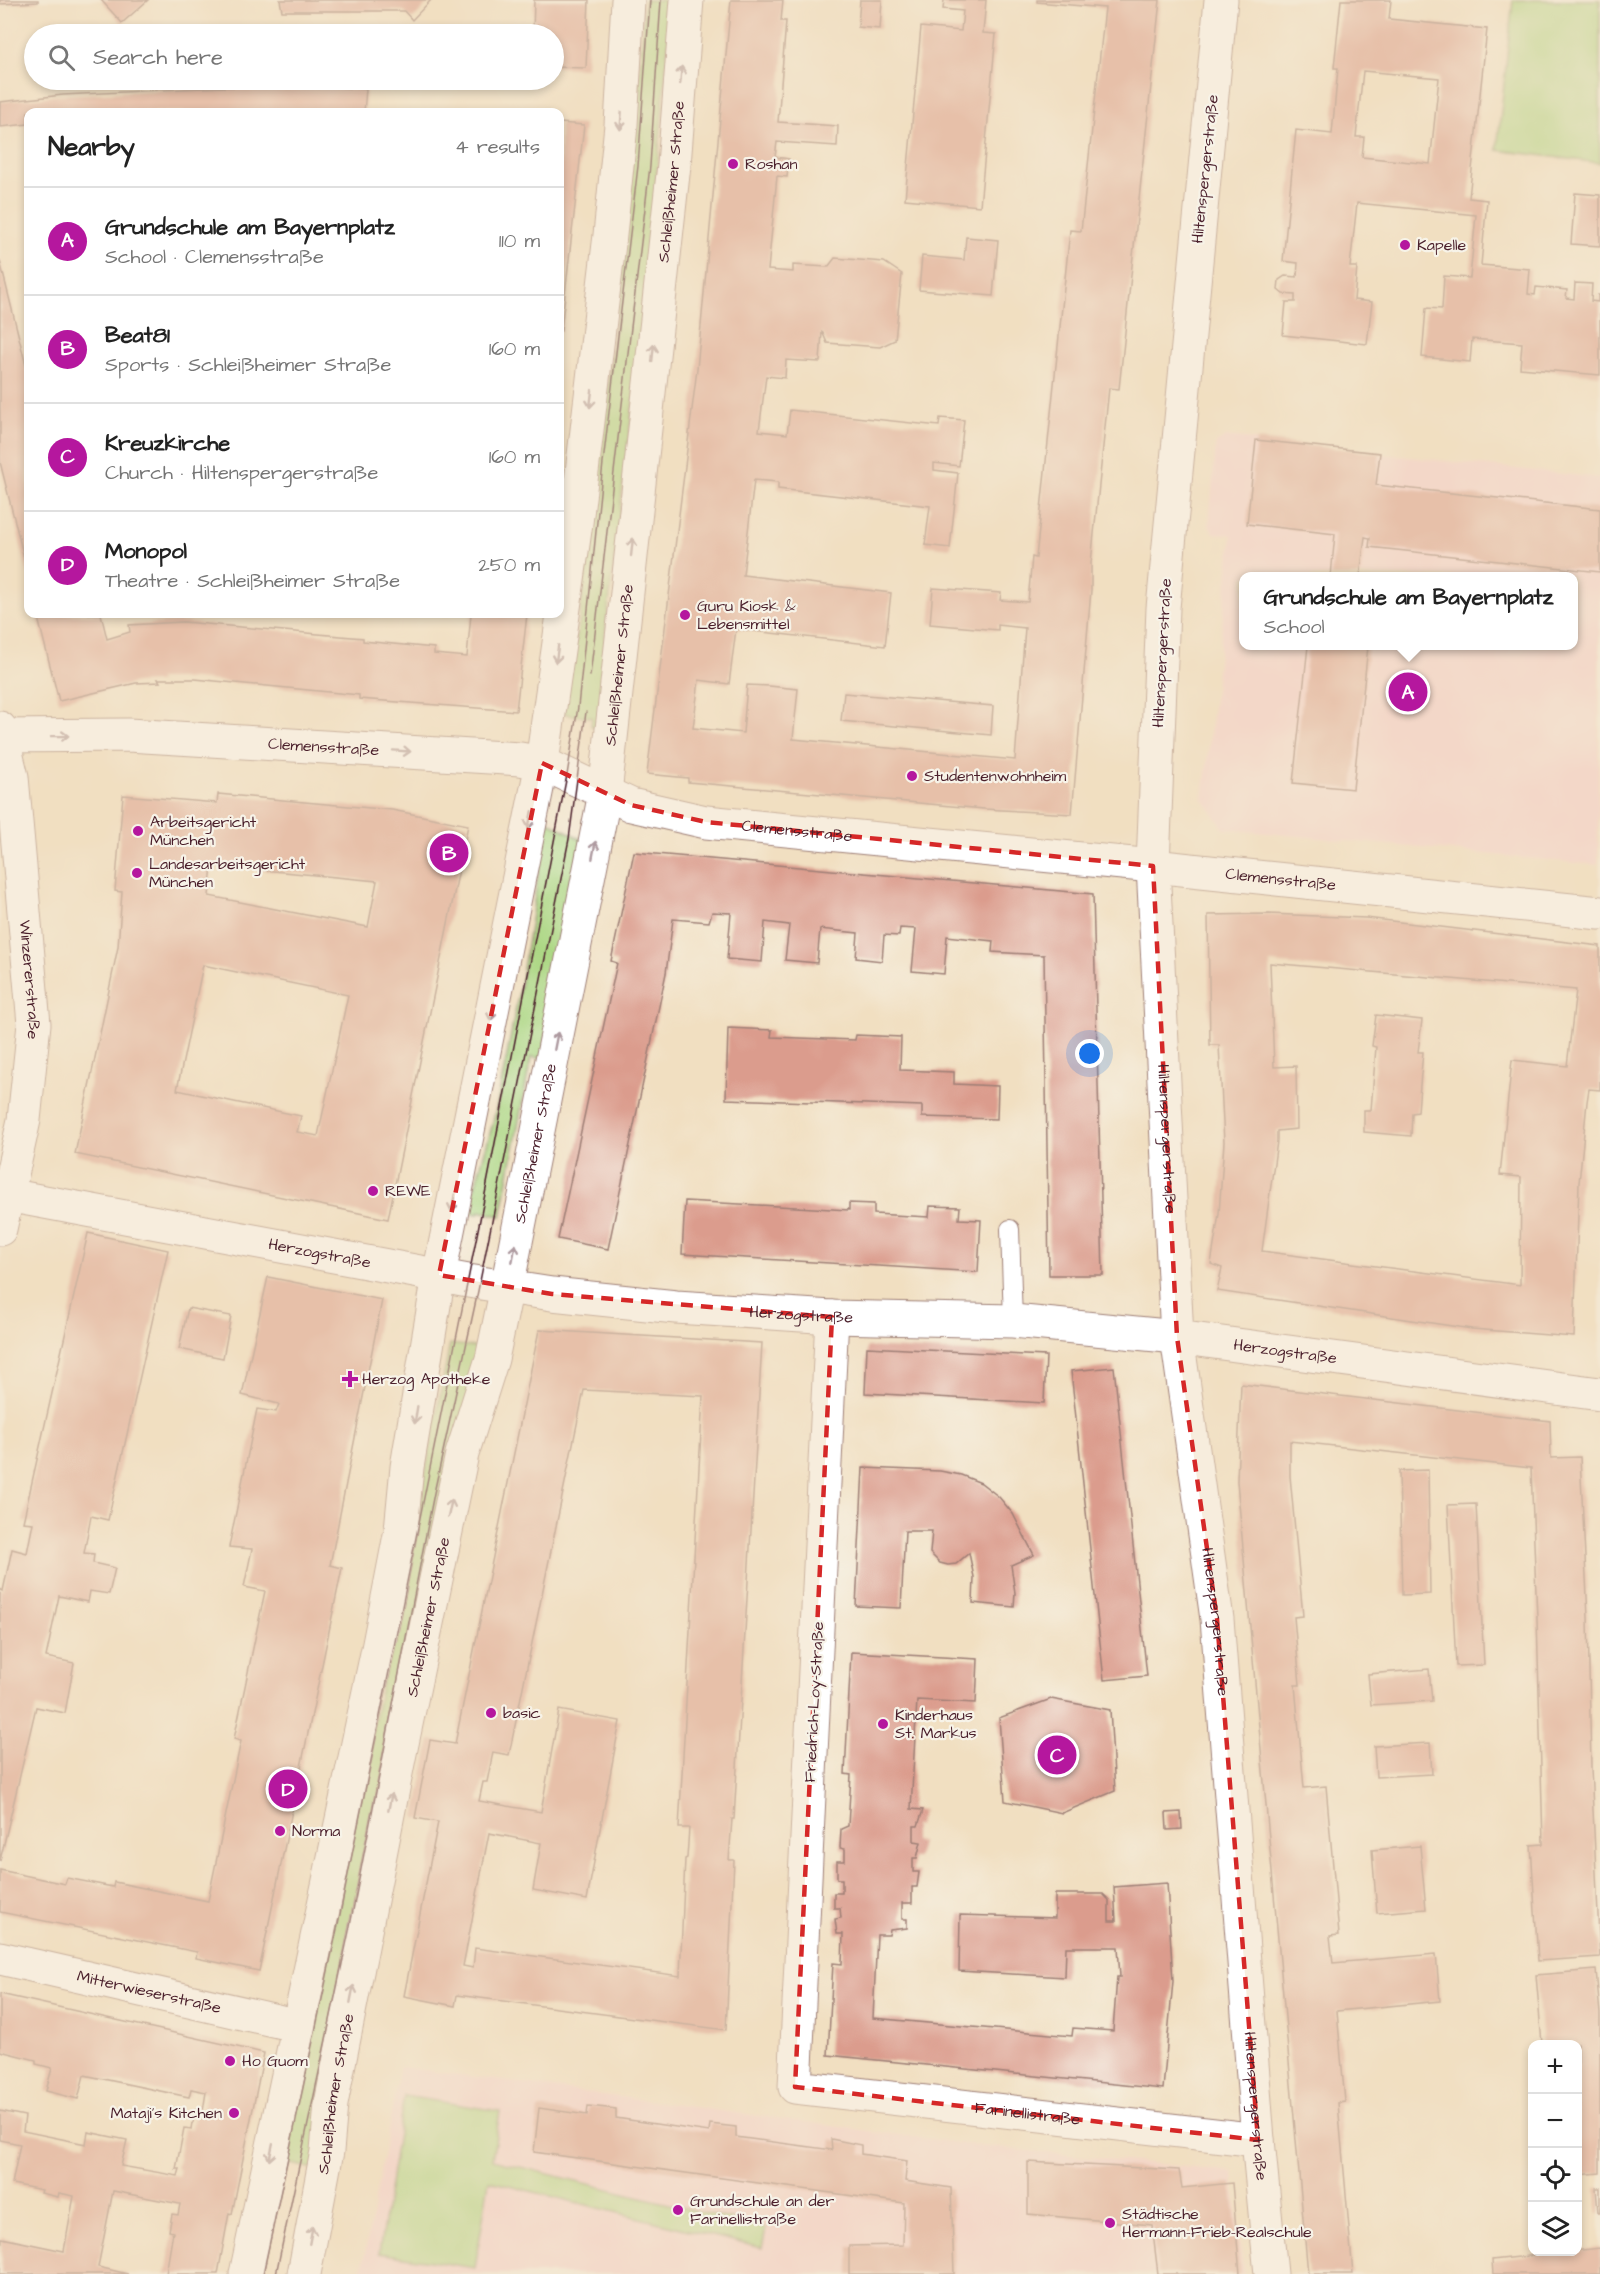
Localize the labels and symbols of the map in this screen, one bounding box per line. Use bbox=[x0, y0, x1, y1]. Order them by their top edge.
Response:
one-way arrow bbox=[676, 66, 687, 86]
street label: Hiltenspergerstraße bbox=[1186, 93, 1225, 245]
street label: Schleißheimer Straße bbox=[652, 100, 690, 264]
one-way arrow bbox=[615, 111, 626, 131]
place label: Roshan bbox=[745, 153, 798, 175]
marker: Roshan bbox=[726, 157, 740, 171]
place label: Kapelle bbox=[1417, 234, 1466, 256]
marker: Kapelle bbox=[1398, 238, 1412, 252]
one-way arrow bbox=[648, 343, 659, 363]
one-way arrow bbox=[585, 388, 596, 408]
one-way arrow bbox=[627, 537, 638, 557]
street label: Hiltenspergerstraße bbox=[1147, 577, 1178, 728]
street label: Schleißheimer Straße bbox=[599, 583, 639, 747]
place label: Guru Kiosk & Lebensmittel bbox=[697, 595, 796, 635]
marker: Guru Kiosk & Lebensmittel bbox=[678, 608, 692, 622]
one-way arrow bbox=[552, 644, 563, 664]
pin: A bbox=[1388, 670, 1428, 714]
one-way arrow bbox=[50, 730, 70, 742]
street label: Clemensstraße bbox=[267, 733, 380, 761]
one-way arrow bbox=[391, 746, 411, 757]
place label: Studentenwohnheim bbox=[924, 765, 1067, 787]
marker: Studentenwohnheim bbox=[905, 769, 919, 783]
one-way arrow bbox=[524, 810, 535, 830]
place label: Arbeitsgericht München bbox=[150, 811, 257, 851]
street label: Clemensstraße bbox=[741, 815, 854, 847]
marker: Arbeitsgericht München bbox=[131, 824, 145, 838]
pin: B bbox=[430, 830, 468, 876]
one-way arrow bbox=[589, 840, 600, 860]
place label: Landesarbeitsgericht München bbox=[149, 853, 306, 893]
street label: Clemensstraße bbox=[1224, 863, 1337, 896]
marker: Landesarbeitsgericht München bbox=[130, 866, 144, 880]
street label: Winzererstraße bbox=[14, 919, 45, 1041]
one-way arrow bbox=[486, 1001, 497, 1021]
one-way arrow bbox=[551, 1032, 562, 1051]
your location bbox=[1075, 1039, 1104, 1068]
street label: Schleißheimer Straße bbox=[509, 1061, 562, 1225]
street label: Hiltenspergerstraße bbox=[1152, 1064, 1182, 1214]
place label: REWE bbox=[385, 1180, 431, 1202]
marker: REWE bbox=[366, 1184, 380, 1198]
one-way arrow bbox=[447, 1193, 459, 1212]
street label: Herzogstraße bbox=[267, 1233, 373, 1274]
one-way arrow bbox=[509, 1244, 520, 1263]
street label: Herzogstraße bbox=[749, 1301, 854, 1328]
street label: Herzogstraße bbox=[1232, 1334, 1339, 1369]
place label: Herzog Apotheke bbox=[362, 1368, 491, 1391]
marker: Herzog Apotheke bbox=[343, 1372, 357, 1386]
one-way arrow bbox=[410, 1405, 421, 1425]
one-way arrow bbox=[445, 1499, 456, 1519]
street label: Schleißheimer Straße bbox=[401, 1535, 456, 1699]
street label: Hiltenspergerstraße bbox=[1196, 1546, 1234, 1697]
street label: Friedrich-Loy-Straße bbox=[799, 1621, 830, 1783]
place label: basic bbox=[503, 1702, 541, 1724]
place label: Kinderhaus St. Markus bbox=[895, 1704, 977, 1744]
marker: basic bbox=[484, 1706, 498, 1720]
marker: Kinderhaus St. Markus bbox=[876, 1717, 890, 1731]
pin: C bbox=[1038, 1732, 1076, 1778]
pin: D bbox=[268, 1766, 308, 1812]
one-way arrow bbox=[385, 1793, 396, 1813]
place label: Norma bbox=[292, 1820, 340, 1842]
marker: Norma bbox=[273, 1824, 287, 1838]
street label: Mitterwieserstraße bbox=[75, 1965, 224, 2019]
one-way arrow bbox=[347, 1984, 358, 2004]
street label: Schleißheimer Straße bbox=[312, 2011, 360, 2176]
street label: Hiltenspergerstraße bbox=[1239, 2031, 1273, 2182]
place label: Ho Guom bbox=[242, 2050, 308, 2072]
marker: Ho Guom bbox=[223, 2054, 237, 2068]
street label: Farinellistraße bbox=[974, 2097, 1082, 2131]
place label: Mataji's Kitchen bbox=[110, 2102, 222, 2124]
marker: Mataji's Kitchen bbox=[227, 2106, 241, 2120]
one-way arrow bbox=[265, 2142, 276, 2161]
place label: Grundschule an der Farinellistraße bbox=[690, 2190, 834, 2230]
marker: Grundschule an der Farinellistraße bbox=[671, 2203, 685, 2217]
place label: Städtische Hermann-Frieb-Realschule bbox=[1122, 2203, 1312, 2243]
marker: Städtische Hermann-Frieb-Realschule bbox=[1103, 2216, 1117, 2230]
one-way arrow bbox=[306, 2226, 317, 2245]

